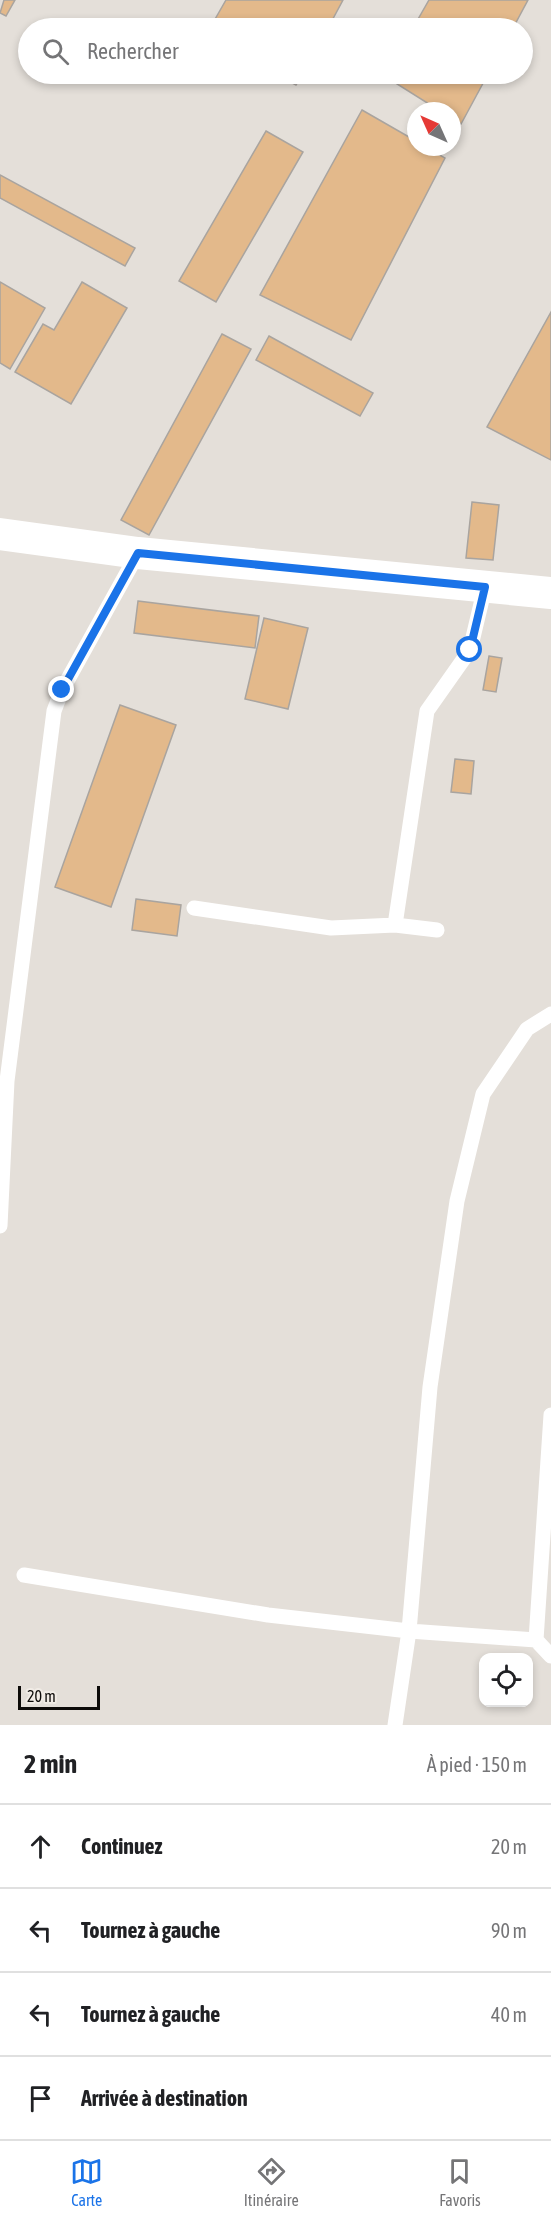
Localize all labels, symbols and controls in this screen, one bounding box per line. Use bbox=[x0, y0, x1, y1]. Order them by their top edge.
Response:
search box bbox=[18, 18, 533, 84]
icon: search bbox=[39, 35, 72, 68]
text: Rechercher bbox=[87, 38, 178, 64]
north arrow bbox=[407, 102, 461, 156]
route start bbox=[456, 636, 482, 662]
route end bbox=[48, 676, 74, 702]
map controls bbox=[479, 1653, 533, 1707]
button: locate bbox=[479, 1653, 533, 1707]
scale bar bbox=[18, 1683, 100, 1710]
text: 20 m bbox=[27, 1687, 56, 1705]
text: 2 min bbox=[24, 1749, 77, 1779]
text: À pied · 150 m bbox=[427, 1753, 527, 1776]
icon: ahead bbox=[24, 1830, 57, 1863]
text: Continuez bbox=[81, 1833, 163, 1859]
text: 20 m bbox=[491, 1835, 527, 1858]
icon: left bbox=[24, 1914, 57, 1947]
text: Tournez à gauche bbox=[81, 1917, 220, 1943]
text: 90 m bbox=[491, 1919, 527, 1942]
icon: left bbox=[24, 1998, 57, 2031]
text: Tournez à gauche bbox=[81, 2001, 220, 2027]
text: 40 m bbox=[491, 2003, 527, 2026]
icon: arrive bbox=[24, 2082, 57, 2115]
text: Arrivée à destination bbox=[81, 2085, 248, 2111]
tab: Carte bbox=[70, 2155, 103, 2209]
tab: Itinéraire bbox=[244, 2155, 299, 2209]
tab: Favoris bbox=[439, 2155, 481, 2209]

